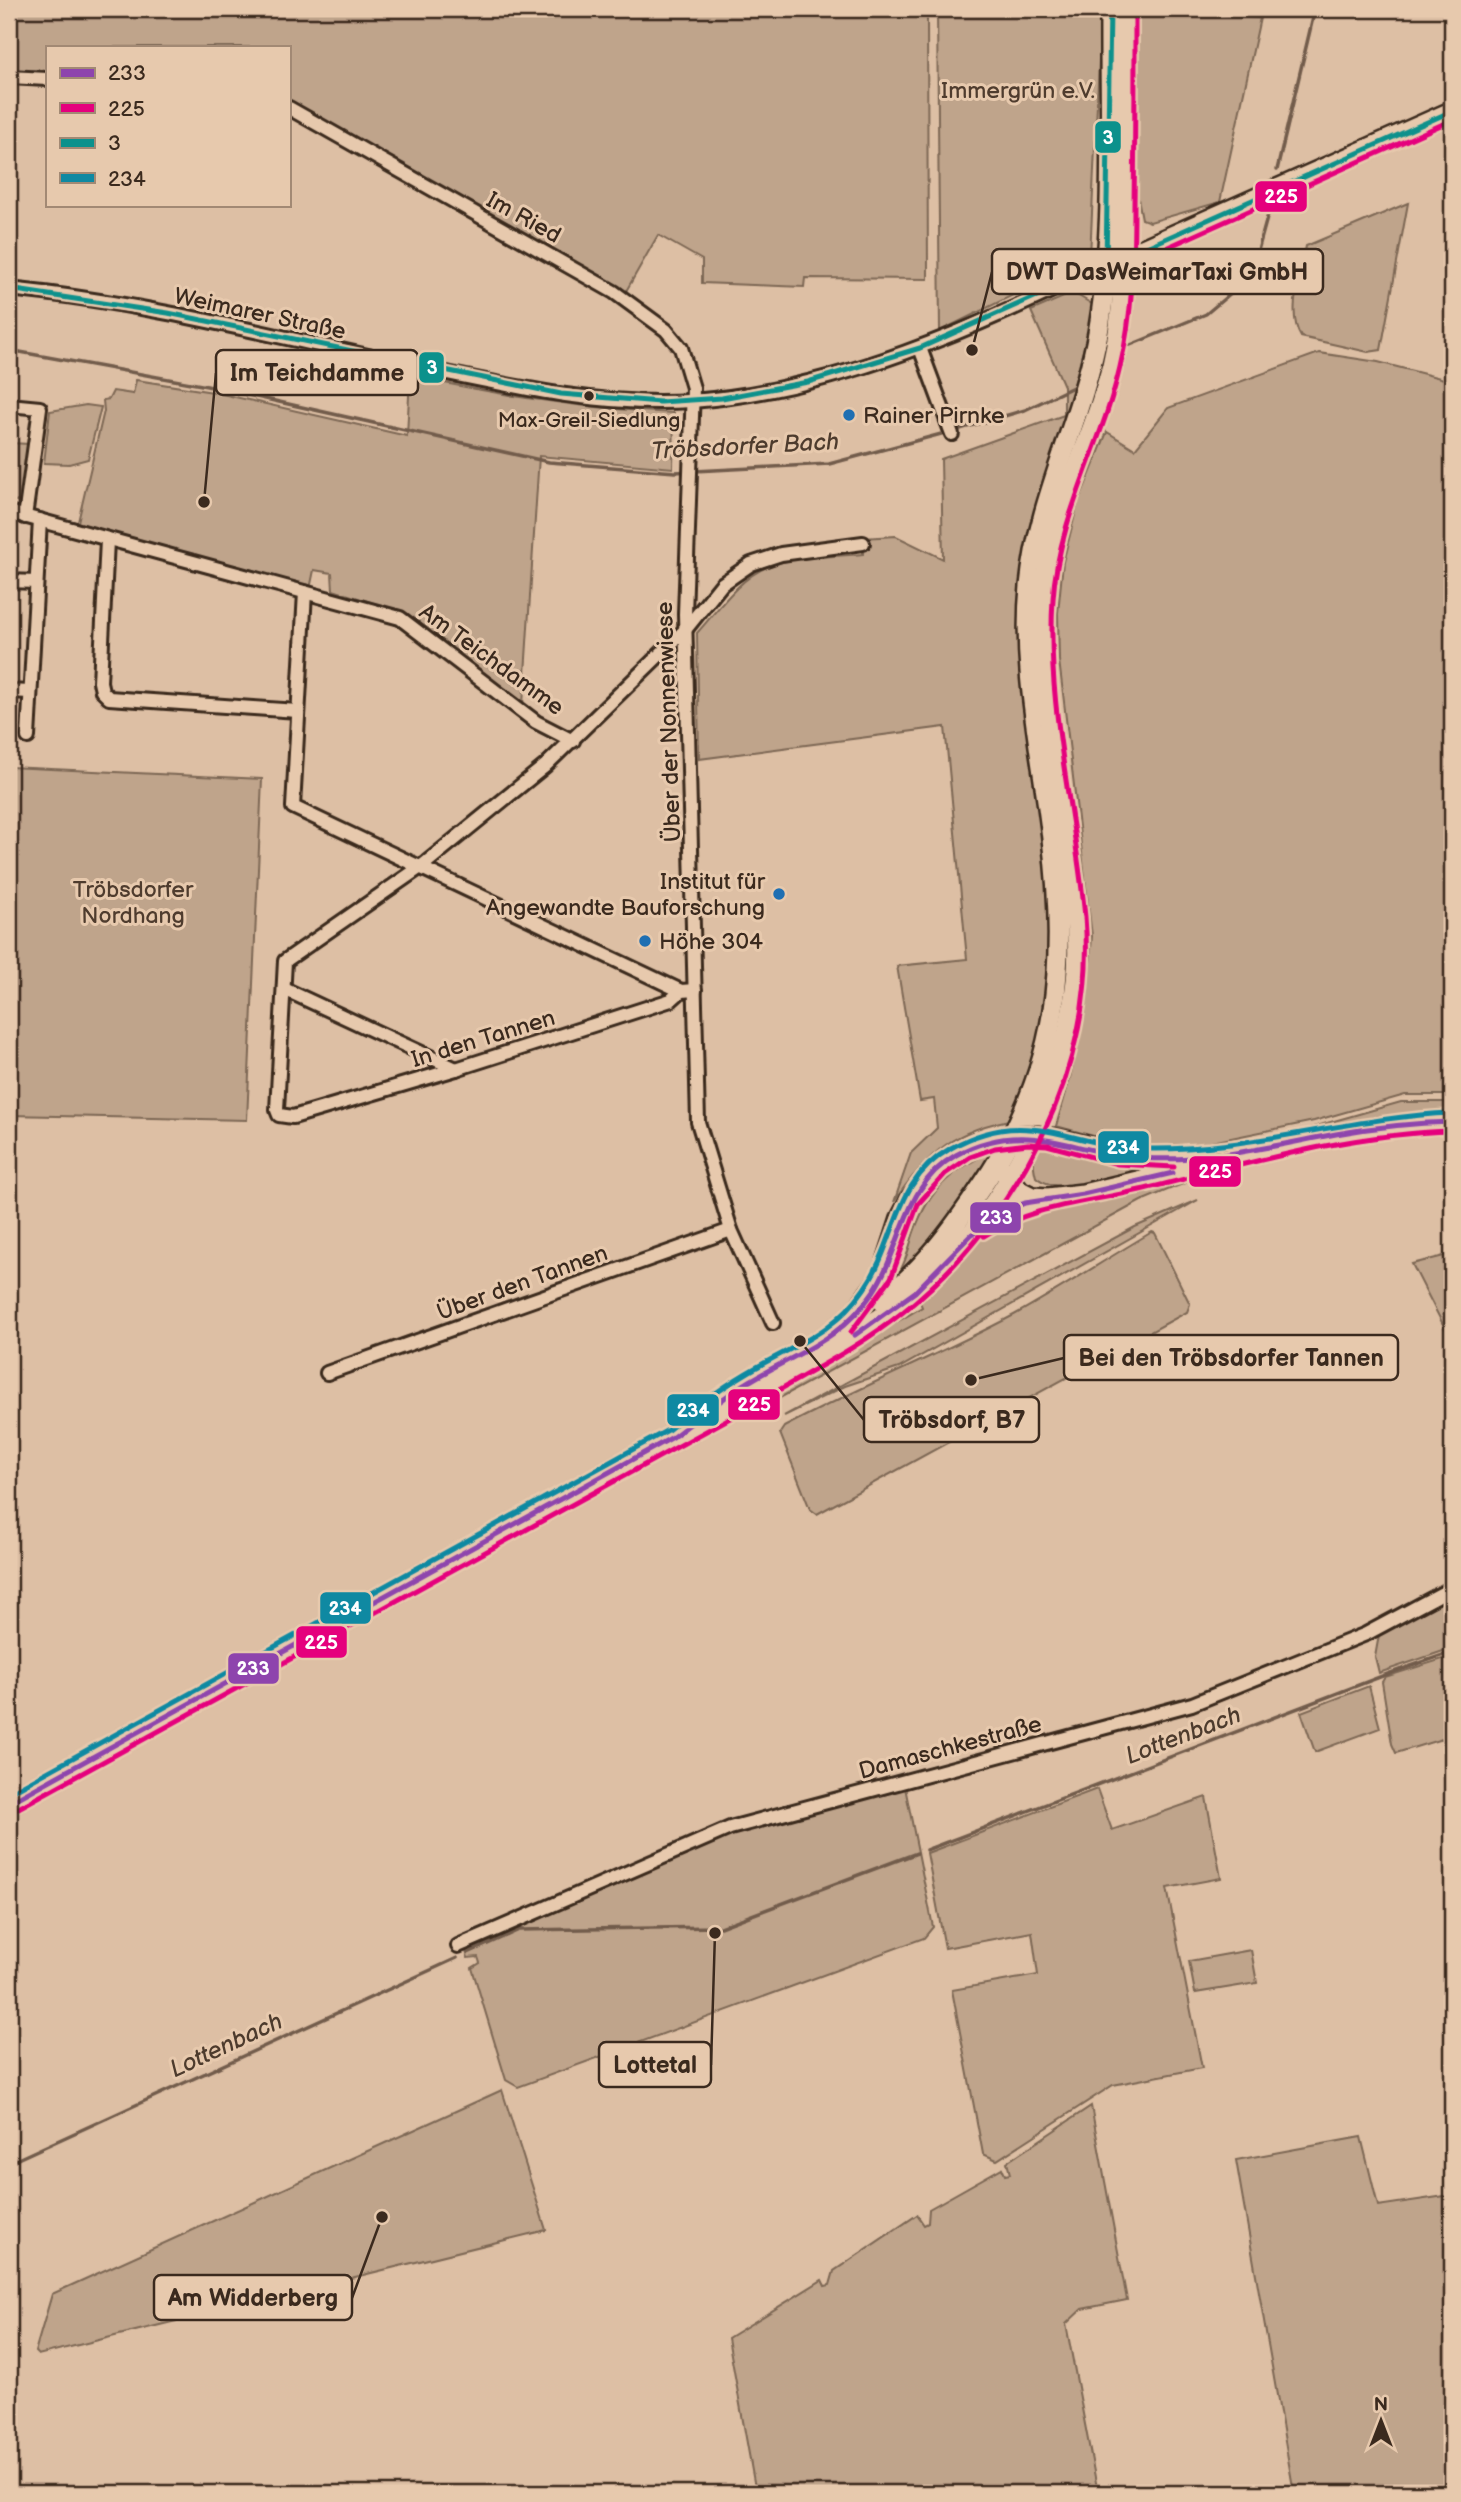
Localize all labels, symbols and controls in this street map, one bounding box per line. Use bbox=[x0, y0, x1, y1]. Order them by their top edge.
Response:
legend bbox=[46, 46, 290, 206]
text: 233 bbox=[108, 61, 146, 86]
park label: Immergrün e.V. bbox=[941, 77, 1095, 105]
text: 225 bbox=[108, 97, 145, 122]
line badge: 3 bbox=[1094, 120, 1122, 154]
text: 3 bbox=[1102, 127, 1114, 150]
text: 3 bbox=[108, 131, 121, 156]
text: 234 bbox=[108, 167, 146, 192]
line badge: 225 bbox=[1254, 180, 1308, 213]
street label: Im Ried bbox=[481, 186, 566, 250]
text: 225 bbox=[1264, 186, 1298, 209]
callout: DWT DasWeimarTaxi GmbH bbox=[992, 249, 1323, 294]
text: DWT DasWeimarTaxi GmbH bbox=[1006, 258, 1308, 287]
street label: Weimarer Straße bbox=[171, 282, 348, 346]
callout: Im Teichdamme bbox=[216, 350, 418, 395]
line badge: 3 bbox=[418, 351, 445, 384]
text: 3 bbox=[426, 357, 438, 380]
text: Im Teichdamme bbox=[230, 359, 404, 388]
marker: Max-Greil-Siedlung bbox=[582, 389, 596, 403]
place label: Rainer Pirnke bbox=[863, 402, 1005, 430]
marker: Rainer Pirnke bbox=[841, 407, 857, 423]
place label: Max-Greil-Siedlung bbox=[498, 408, 680, 433]
water label: Tröbsdorfer Bach bbox=[650, 427, 840, 466]
street label: Am Teichdamme bbox=[414, 598, 569, 722]
street label: Über der Nonnenwiese bbox=[651, 601, 687, 843]
place label: Institut für Angewandte Bauforschung bbox=[486, 868, 766, 922]
park label: Tröbsdorfer Nordhang bbox=[73, 876, 194, 930]
marker: Institut für Angewandte Bauforschung bbox=[771, 886, 787, 902]
place label: Höhe 304 bbox=[659, 928, 763, 956]
marker: Höhe 304 bbox=[637, 933, 653, 949]
street label: In den Tannen bbox=[408, 1004, 558, 1074]
line badge: 234 bbox=[1097, 1130, 1150, 1164]
text: 234 bbox=[1106, 1137, 1140, 1160]
line badge: 225 bbox=[1188, 1155, 1242, 1188]
text: 225 bbox=[1198, 1161, 1232, 1184]
line badge: 233 bbox=[969, 1201, 1022, 1234]
text: 233 bbox=[979, 1207, 1013, 1230]
street label: Über den Tannen bbox=[433, 1239, 611, 1327]
callout: Bei den Tröbsdorfer Tannen bbox=[1064, 1335, 1398, 1380]
text: Bei den Tröbsdorfer Tannen bbox=[1078, 1344, 1384, 1373]
line badge: 225 bbox=[727, 1388, 781, 1421]
line badge: 234 bbox=[666, 1393, 720, 1427]
text: 225 bbox=[737, 1394, 771, 1417]
callout: Tröbsdorf, B7 bbox=[864, 1397, 1039, 1442]
text: 234 bbox=[676, 1400, 710, 1423]
text: Tröbsdorf, B7 bbox=[878, 1406, 1026, 1435]
line badge: 234 bbox=[319, 1591, 372, 1625]
text: 234 bbox=[328, 1598, 362, 1621]
line badge: 225 bbox=[295, 1625, 348, 1659]
text: 225 bbox=[304, 1632, 338, 1655]
line badge: 233 bbox=[227, 1652, 280, 1685]
text: 233 bbox=[236, 1658, 270, 1681]
water label: Lottenbach bbox=[1121, 1700, 1245, 1771]
street label: Damaschkestraße bbox=[856, 1710, 1045, 1786]
water label: Lottenbach bbox=[165, 2007, 287, 2084]
callout: Lottetal bbox=[599, 2042, 711, 2087]
text: Lottetal bbox=[613, 2051, 697, 2080]
callout: Am Widderberg bbox=[154, 2275, 352, 2320]
text: Am Widderberg bbox=[167, 2284, 338, 2313]
north arrow bbox=[1346, 2386, 1416, 2456]
text: N bbox=[1374, 2394, 1388, 2417]

